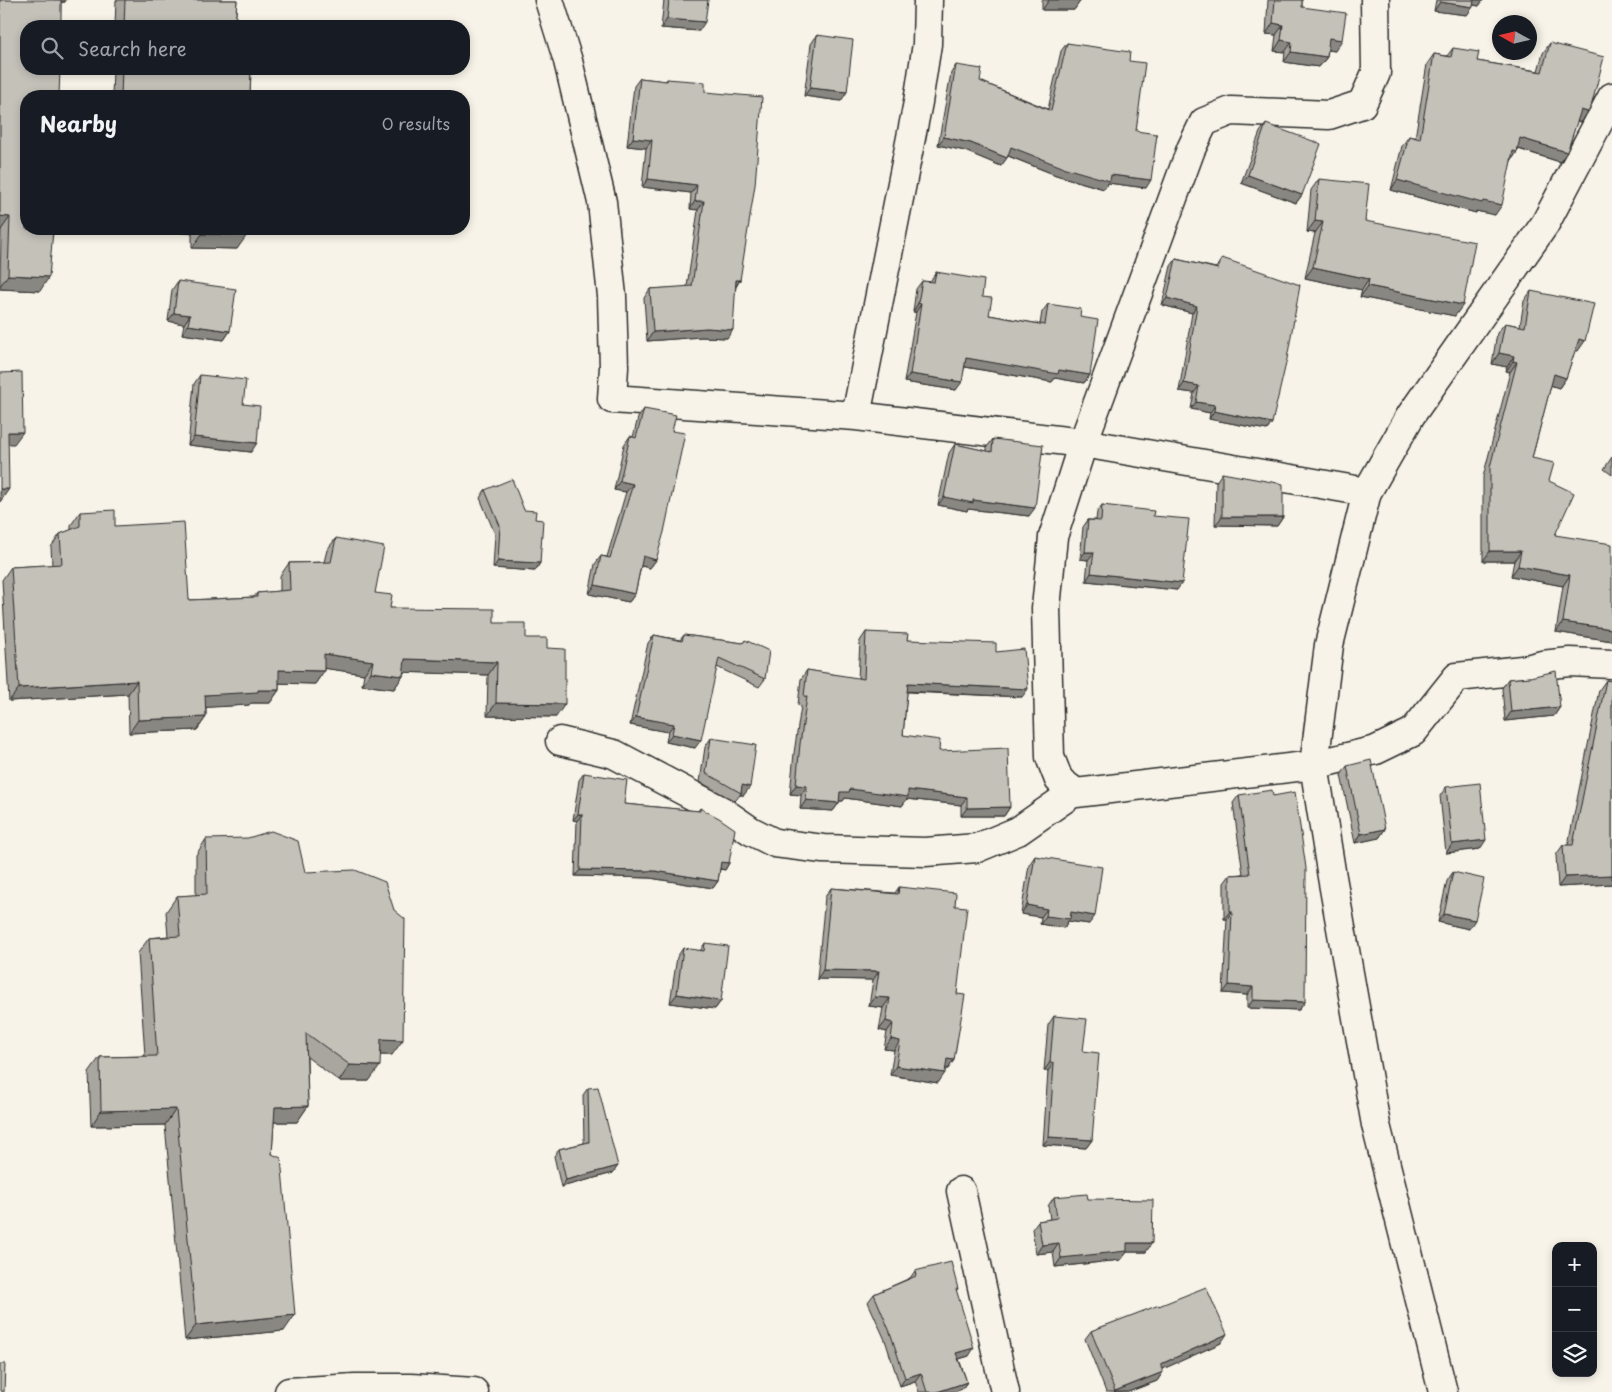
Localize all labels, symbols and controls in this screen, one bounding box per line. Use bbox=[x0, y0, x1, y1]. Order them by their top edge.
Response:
north arrow bbox=[1492, 15, 1537, 60]
search box bbox=[20, 20, 470, 75]
icon: search bbox=[38, 34, 66, 62]
text: Search here bbox=[78, 34, 187, 62]
text: Nearby bbox=[40, 107, 117, 139]
text: 0 results bbox=[382, 111, 450, 135]
map controls bbox=[1552, 1242, 1597, 1377]
button: + bbox=[1552, 1242, 1597, 1287]
button: − bbox=[1552, 1287, 1597, 1332]
button: layers bbox=[1552, 1332, 1597, 1377]

